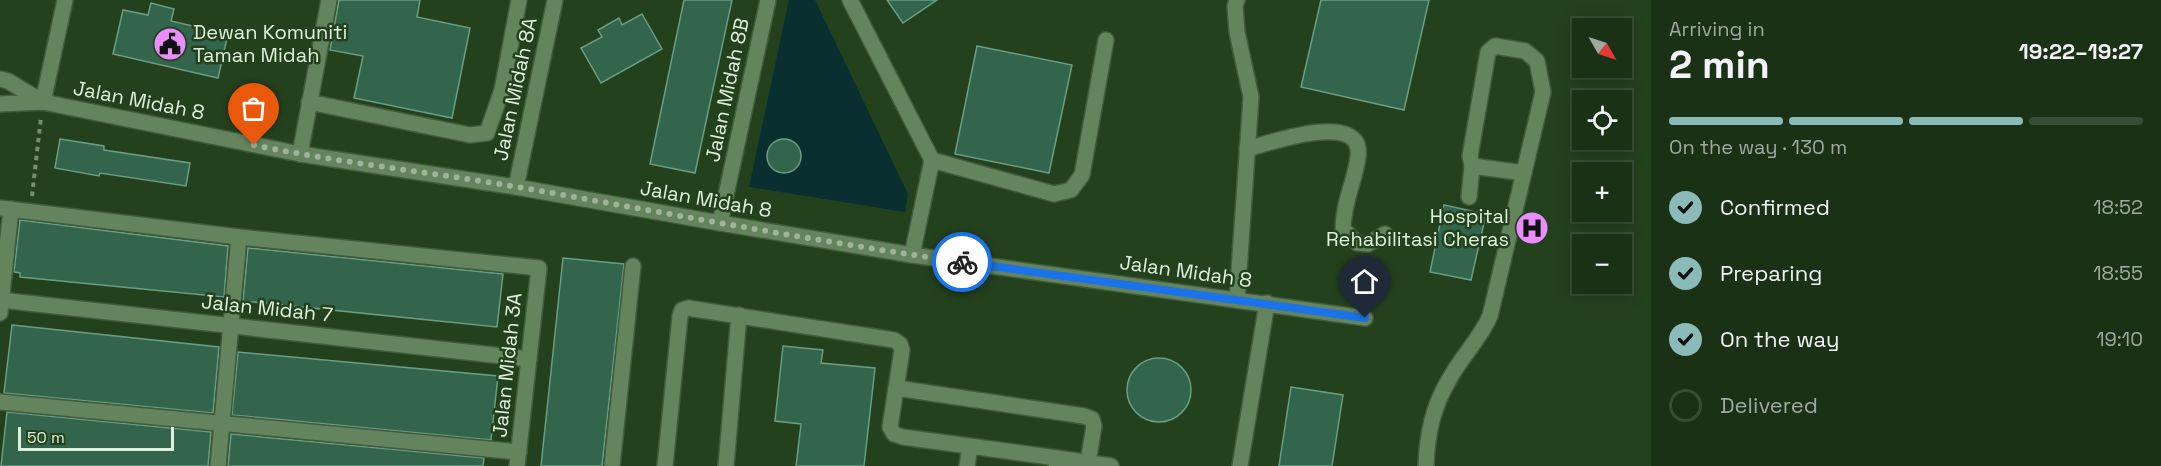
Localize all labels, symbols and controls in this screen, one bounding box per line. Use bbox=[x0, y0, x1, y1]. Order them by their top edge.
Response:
street label: Jalan Midah 8A bbox=[487, 15, 543, 163]
street label: Jalan Midah 8B bbox=[699, 16, 755, 164]
text: Arriving in bbox=[1669, 16, 1765, 42]
north arrow bbox=[1572, 18, 1632, 78]
map controls bbox=[1572, 18, 1632, 294]
place label: Dewan Komuniti Taman Midah bbox=[193, 19, 347, 68]
public building icon: Dewan Komuniti Taman Midah bbox=[152, 26, 188, 62]
text: 19:22–19:27 bbox=[2019, 37, 2143, 65]
text: 2 min bbox=[1669, 40, 1770, 89]
street label: Jalan Midah 8 bbox=[71, 75, 207, 125]
pin bbox=[228, 83, 279, 145]
button: locate bbox=[1572, 90, 1632, 150]
icon: bag bbox=[237, 92, 270, 125]
text: On the way · 130 m bbox=[1669, 134, 1847, 160]
button: + bbox=[1572, 162, 1632, 222]
street label: Jalan Midah 8 bbox=[638, 175, 774, 223]
icon: check bbox=[1669, 191, 1702, 224]
text: Confirmed bbox=[1720, 193, 1830, 221]
text: 18:52 bbox=[2093, 194, 2143, 220]
place label: Hospital Rehabilitasi Cheras bbox=[1326, 203, 1509, 252]
hospital icon: Hospital Rehabilitasi Cheras bbox=[1514, 210, 1550, 246]
courier bbox=[932, 232, 992, 292]
button: − bbox=[1572, 234, 1632, 294]
icon: bike bbox=[946, 246, 979, 279]
street label: Jalan Midah 8 bbox=[1118, 249, 1254, 293]
pin bbox=[1339, 256, 1390, 318]
icon: check bbox=[1669, 257, 1702, 290]
text: Preparing bbox=[1720, 259, 1822, 287]
text: 18:55 bbox=[2093, 260, 2143, 286]
icon: home bbox=[1348, 265, 1381, 298]
street label: Jalan Midah 7 bbox=[200, 288, 334, 328]
street label: Jalan Midah 3A bbox=[486, 291, 528, 439]
icon: check bbox=[1669, 323, 1702, 356]
text: On the way bbox=[1720, 325, 1839, 353]
text: 19:10 bbox=[2096, 326, 2143, 352]
text: Delivered bbox=[1720, 391, 1818, 419]
scale bar bbox=[18, 424, 174, 452]
text: 50 m bbox=[27, 427, 65, 448]

